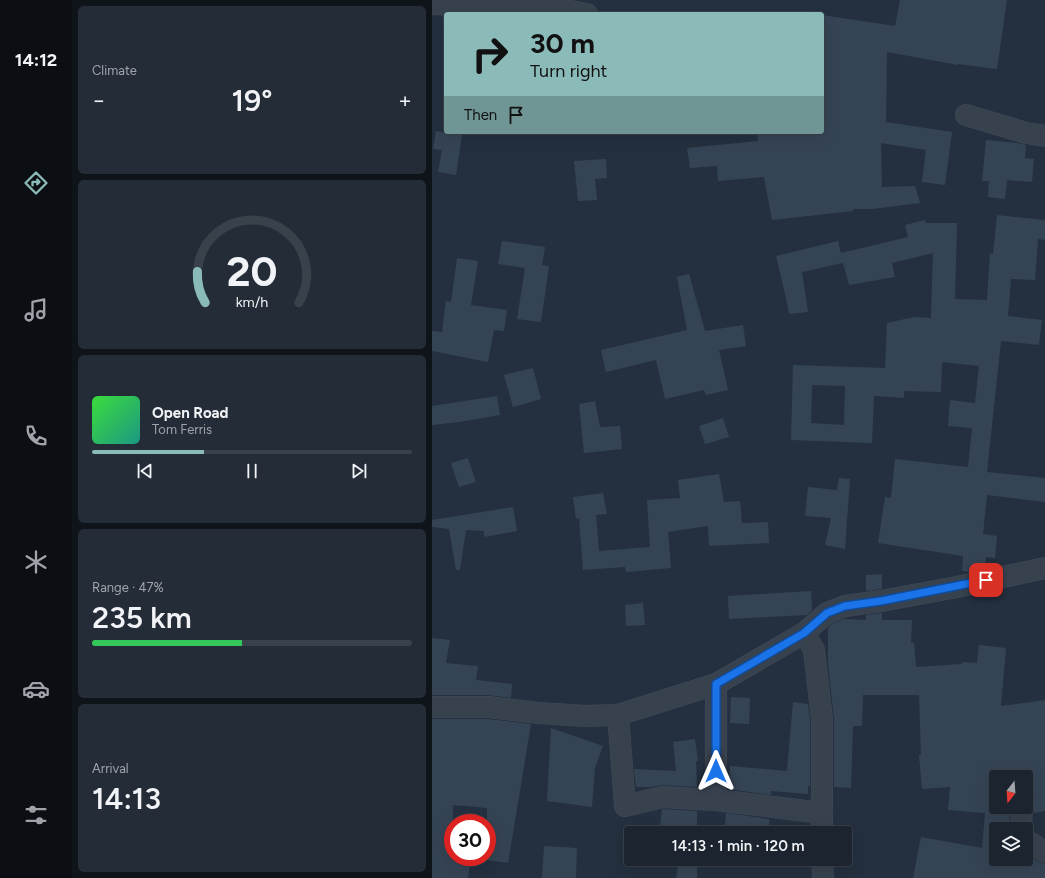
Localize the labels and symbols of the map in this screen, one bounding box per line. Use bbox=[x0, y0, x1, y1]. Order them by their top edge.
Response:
pin bbox=[969, 563, 1003, 597]
position arrow bbox=[695, 750, 737, 792]
north arrow bbox=[989, 770, 1033, 814]
speed limit sign: 30 bbox=[444, 814, 496, 866]

